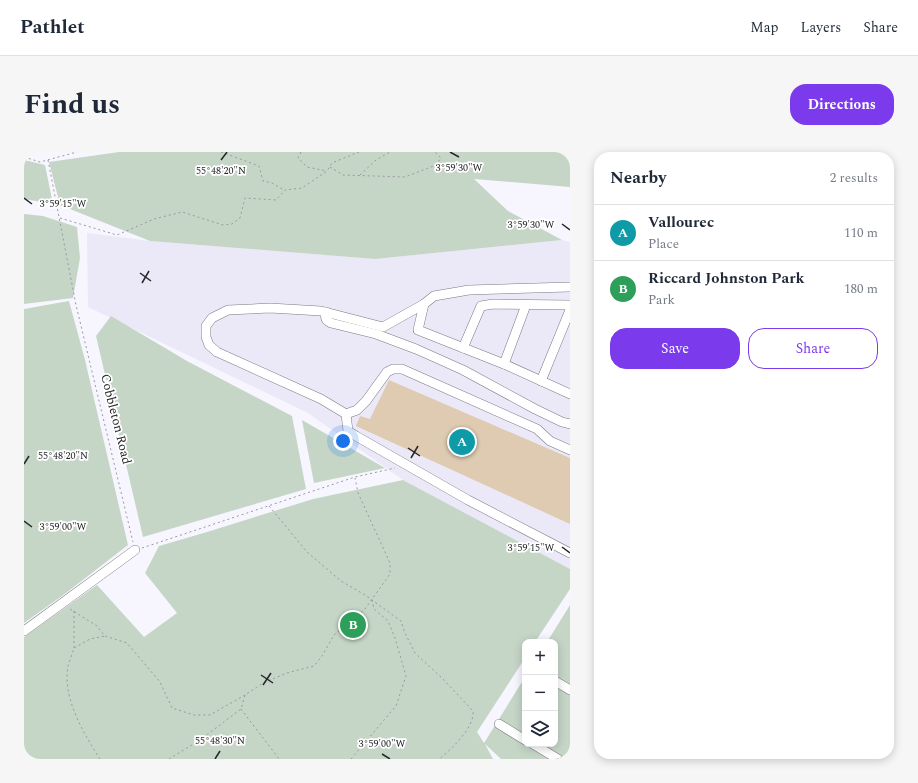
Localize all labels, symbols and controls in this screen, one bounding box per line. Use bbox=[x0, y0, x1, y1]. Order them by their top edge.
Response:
text: Pathlet bbox=[20, 13, 85, 42]
text: Map bbox=[750, 17, 779, 38]
text: Layers bbox=[801, 17, 841, 38]
text: Share bbox=[863, 17, 898, 38]
text: Find us bbox=[24, 83, 120, 126]
button: Directions bbox=[790, 84, 894, 125]
text: 3°59'30"W bbox=[436, 160, 483, 176]
text: 55°48'20"N bbox=[196, 163, 246, 179]
text: Nearby bbox=[610, 165, 666, 191]
text: 2 results bbox=[830, 168, 878, 188]
text: 3°59'15"W bbox=[40, 196, 87, 212]
text: Vallourec bbox=[648, 211, 714, 234]
text: 3°59'30"W bbox=[508, 217, 555, 233]
text: A bbox=[618, 223, 628, 243]
text: 110 m bbox=[844, 223, 878, 243]
text: Place bbox=[648, 234, 679, 254]
text: Riccard Johnston Park bbox=[648, 267, 805, 290]
text: B bbox=[618, 279, 628, 299]
text: 180 m bbox=[844, 279, 878, 299]
text: Park bbox=[648, 290, 675, 310]
button: Save bbox=[610, 328, 740, 369]
button: Share bbox=[748, 328, 878, 369]
street label: Cobbleton Road bbox=[95, 372, 137, 466]
pin: A bbox=[449, 427, 475, 457]
your location bbox=[333, 431, 353, 451]
text: 55°48'20"N bbox=[38, 448, 88, 464]
text: 3°59'00"W bbox=[40, 519, 87, 535]
text: 3°59'15"W bbox=[508, 540, 555, 556]
pin: B bbox=[340, 610, 366, 640]
map controls bbox=[522, 639, 558, 747]
button: + bbox=[522, 639, 558, 675]
button: − bbox=[522, 675, 558, 711]
button: layers bbox=[522, 711, 558, 747]
text: 55°48'30"N bbox=[195, 733, 245, 749]
text: 3°59'00"W bbox=[359, 736, 406, 752]

